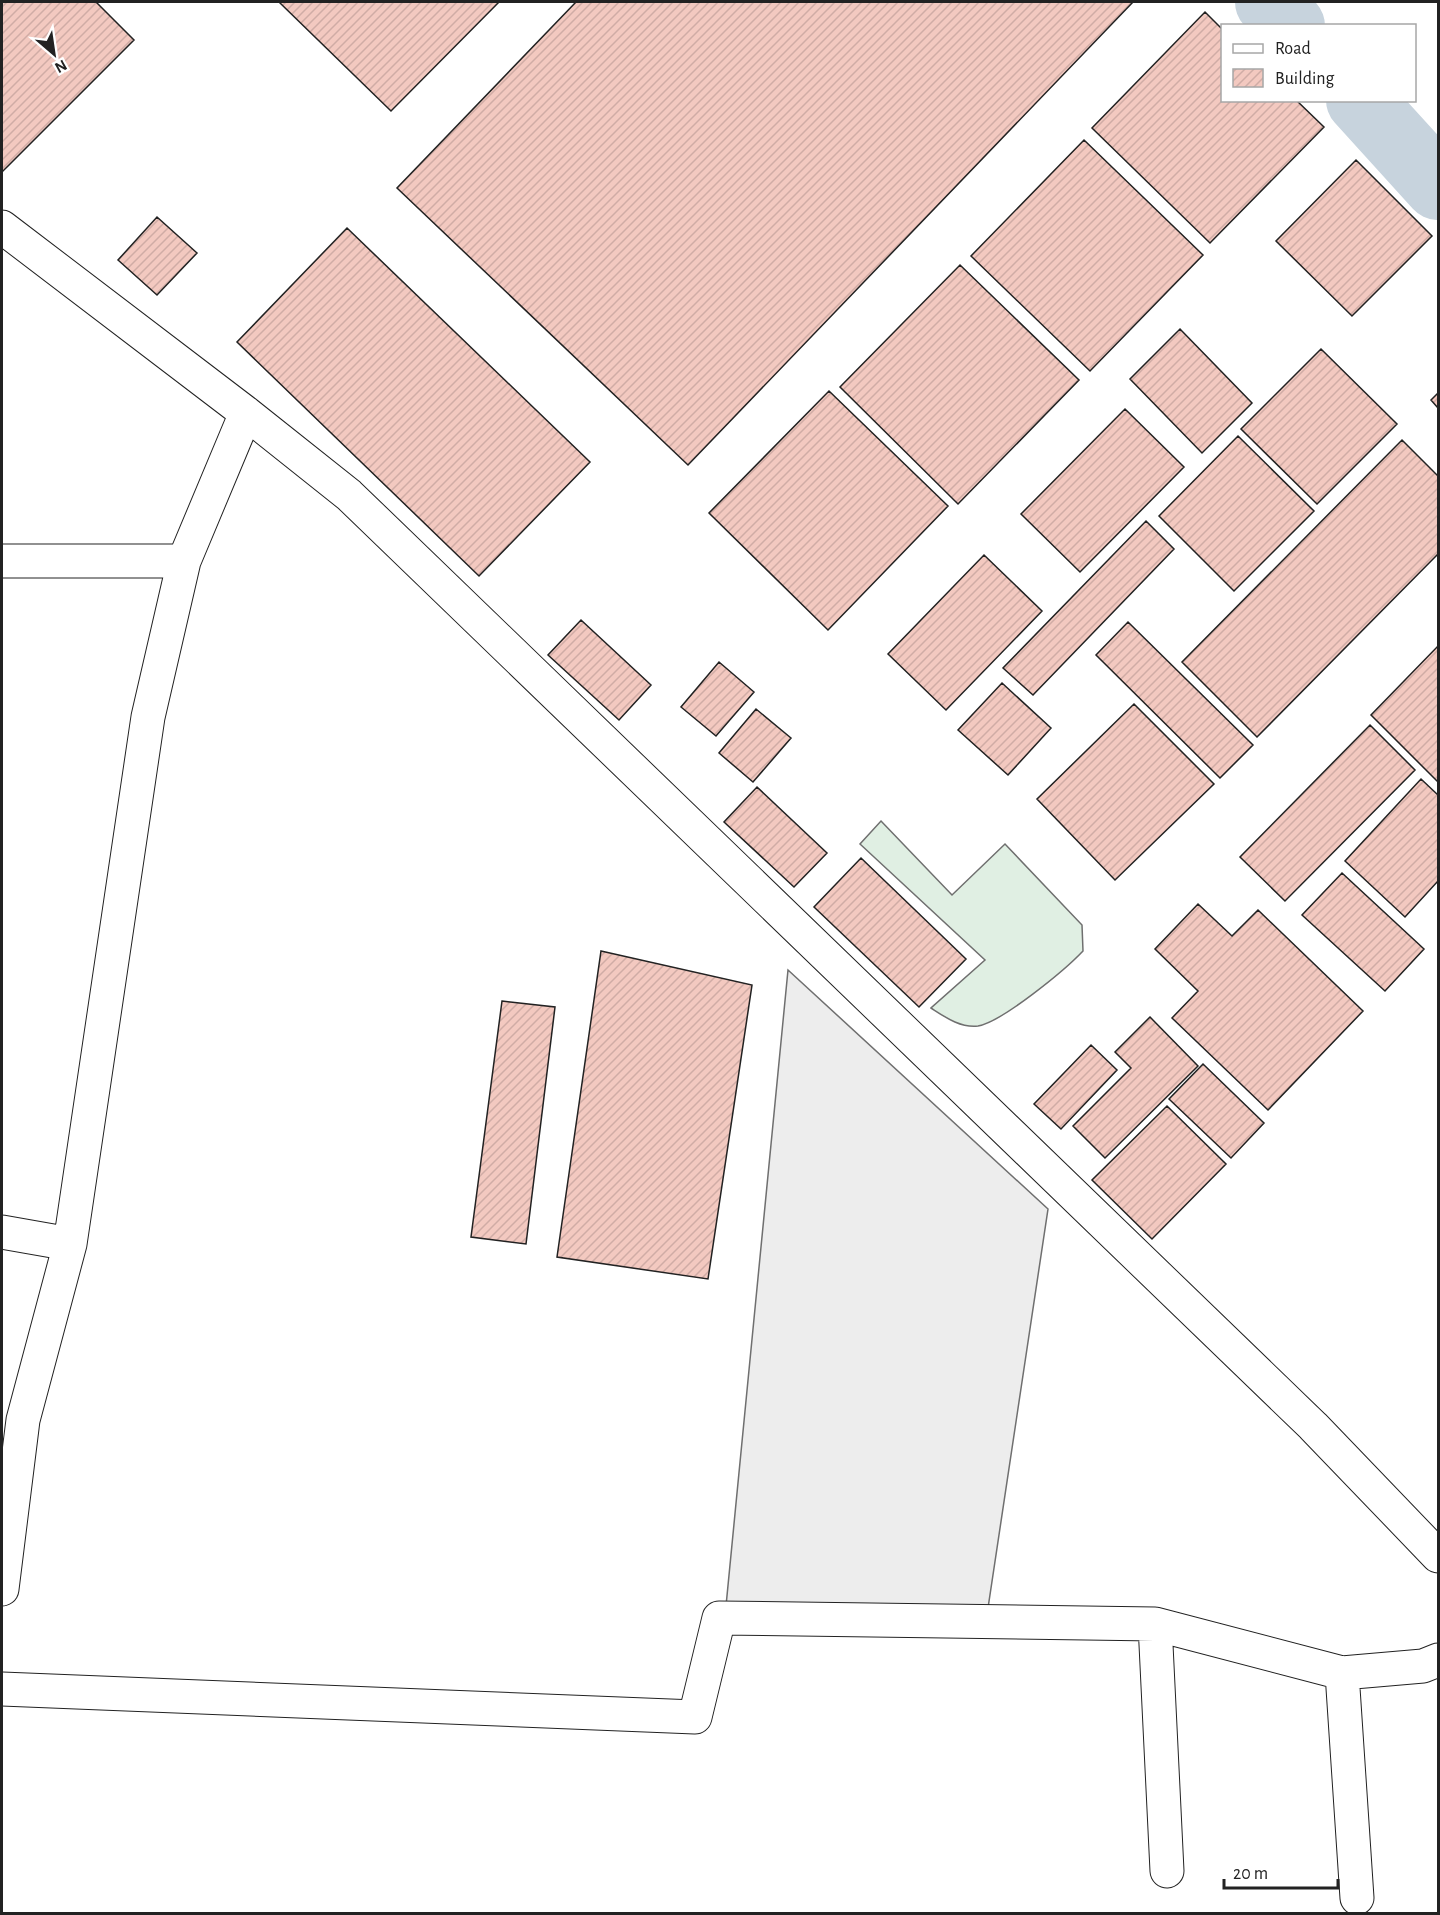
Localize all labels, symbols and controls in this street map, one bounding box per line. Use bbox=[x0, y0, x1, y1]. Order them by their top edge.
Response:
north arrow bbox=[24, 24, 84, 84]
legend bbox=[1221, 24, 1416, 102]
text: Road bbox=[1275, 40, 1311, 58]
text: N bbox=[52, 57, 70, 76]
text: Building bbox=[1275, 70, 1335, 88]
scale bar bbox=[1224, 1852, 1338, 1890]
text: 20 m bbox=[1233, 1865, 1268, 1883]

